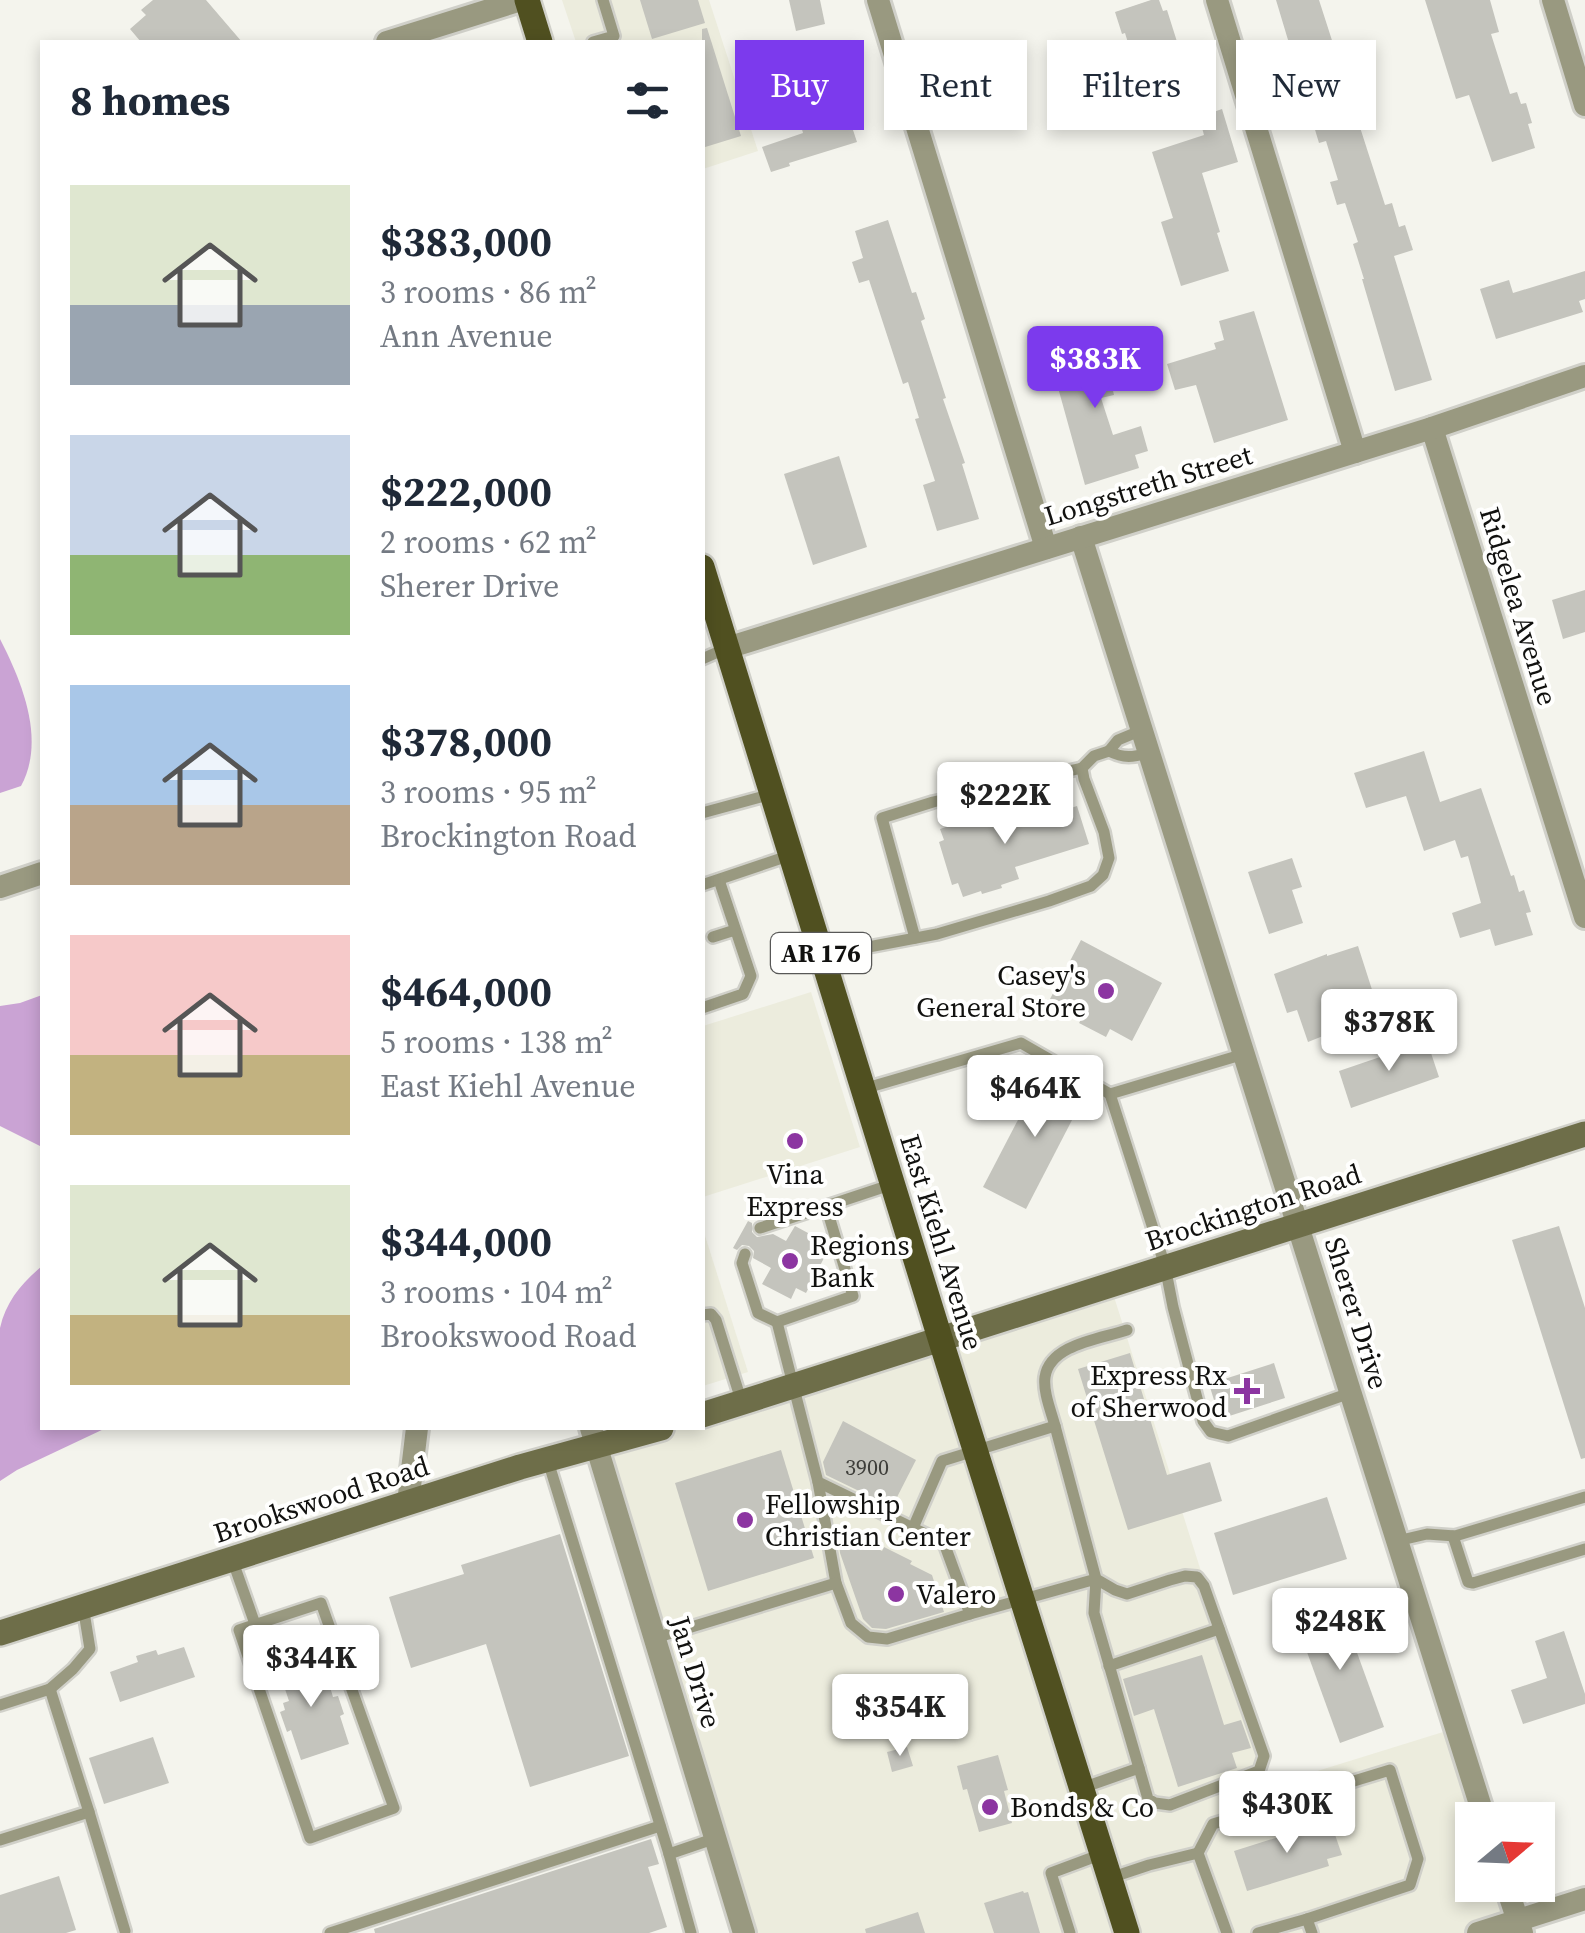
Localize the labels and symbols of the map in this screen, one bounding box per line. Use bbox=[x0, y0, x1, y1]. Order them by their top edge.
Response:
pin: $383K bbox=[1025, 326, 1165, 411]
street label: Longstreth Street bbox=[1039, 435, 1257, 535]
street label: Ridgelea Avenue bbox=[1471, 502, 1567, 710]
pin: $222K bbox=[935, 762, 1075, 847]
road number: AR 176 bbox=[771, 933, 871, 973]
place label: Casey's General Store bbox=[916, 956, 1086, 1026]
marker: Casey's General Store bbox=[1095, 980, 1117, 1002]
pin: $378K bbox=[1319, 989, 1459, 1074]
pin: $464K bbox=[965, 1055, 1105, 1140]
marker: Vina Express bbox=[784, 1130, 806, 1152]
street label: East Kiehl Avenue bbox=[891, 1130, 993, 1354]
street label: Brockington Road bbox=[1140, 1154, 1366, 1260]
place label: Vina Express bbox=[746, 1155, 844, 1225]
place label: Regions Bank bbox=[810, 1226, 910, 1296]
street label: Sherer Drive bbox=[1316, 1232, 1398, 1394]
marker: Regions Bank bbox=[779, 1250, 801, 1272]
place label: Express Rx of Sherwood bbox=[1070, 1356, 1227, 1426]
marker: Express Rx of Sherwood bbox=[1236, 1380, 1258, 1402]
street label: Brookswood Road bbox=[208, 1446, 434, 1552]
house number: 3900 bbox=[845, 1452, 889, 1482]
place label: Fellowship Christian Center bbox=[765, 1485, 971, 1555]
marker: Fellowship Christian Center bbox=[734, 1509, 756, 1531]
place label: Valero bbox=[916, 1575, 996, 1613]
marker: Valero bbox=[885, 1583, 907, 1605]
pin: $248K bbox=[1270, 1588, 1410, 1673]
street label: Jan Drive bbox=[661, 1611, 731, 1732]
pin: $344K bbox=[241, 1625, 381, 1710]
pin: $354K bbox=[830, 1674, 970, 1759]
pin: $430K bbox=[1217, 1771, 1357, 1856]
place label: Bonds & Co bbox=[1010, 1788, 1154, 1826]
marker: Bonds & Co bbox=[979, 1796, 1001, 1818]
north arrow bbox=[1455, 1802, 1555, 1902]

